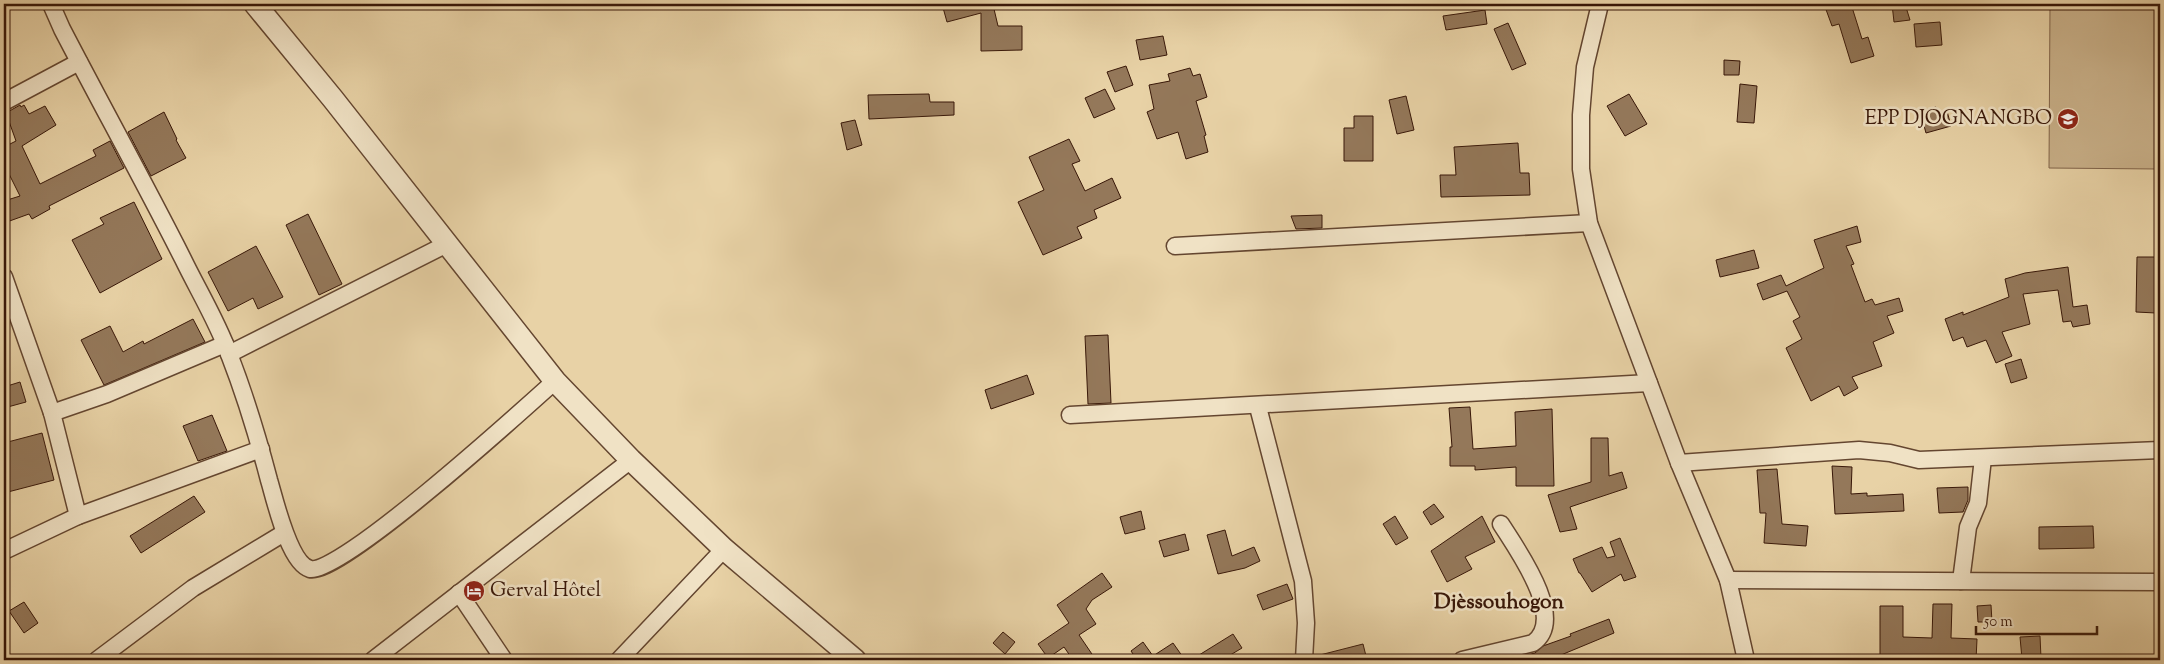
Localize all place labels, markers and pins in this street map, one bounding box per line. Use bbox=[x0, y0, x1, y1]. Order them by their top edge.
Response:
place label: EPP DJOGNANGBO bbox=[1865, 105, 2052, 134]
school or university icon: EPP DJOGNANGBO bbox=[2056, 107, 2080, 131]
place label: Gerval Hôtel bbox=[490, 577, 601, 606]
hotel icon: Gerval Hôtel bbox=[462, 579, 486, 603]

